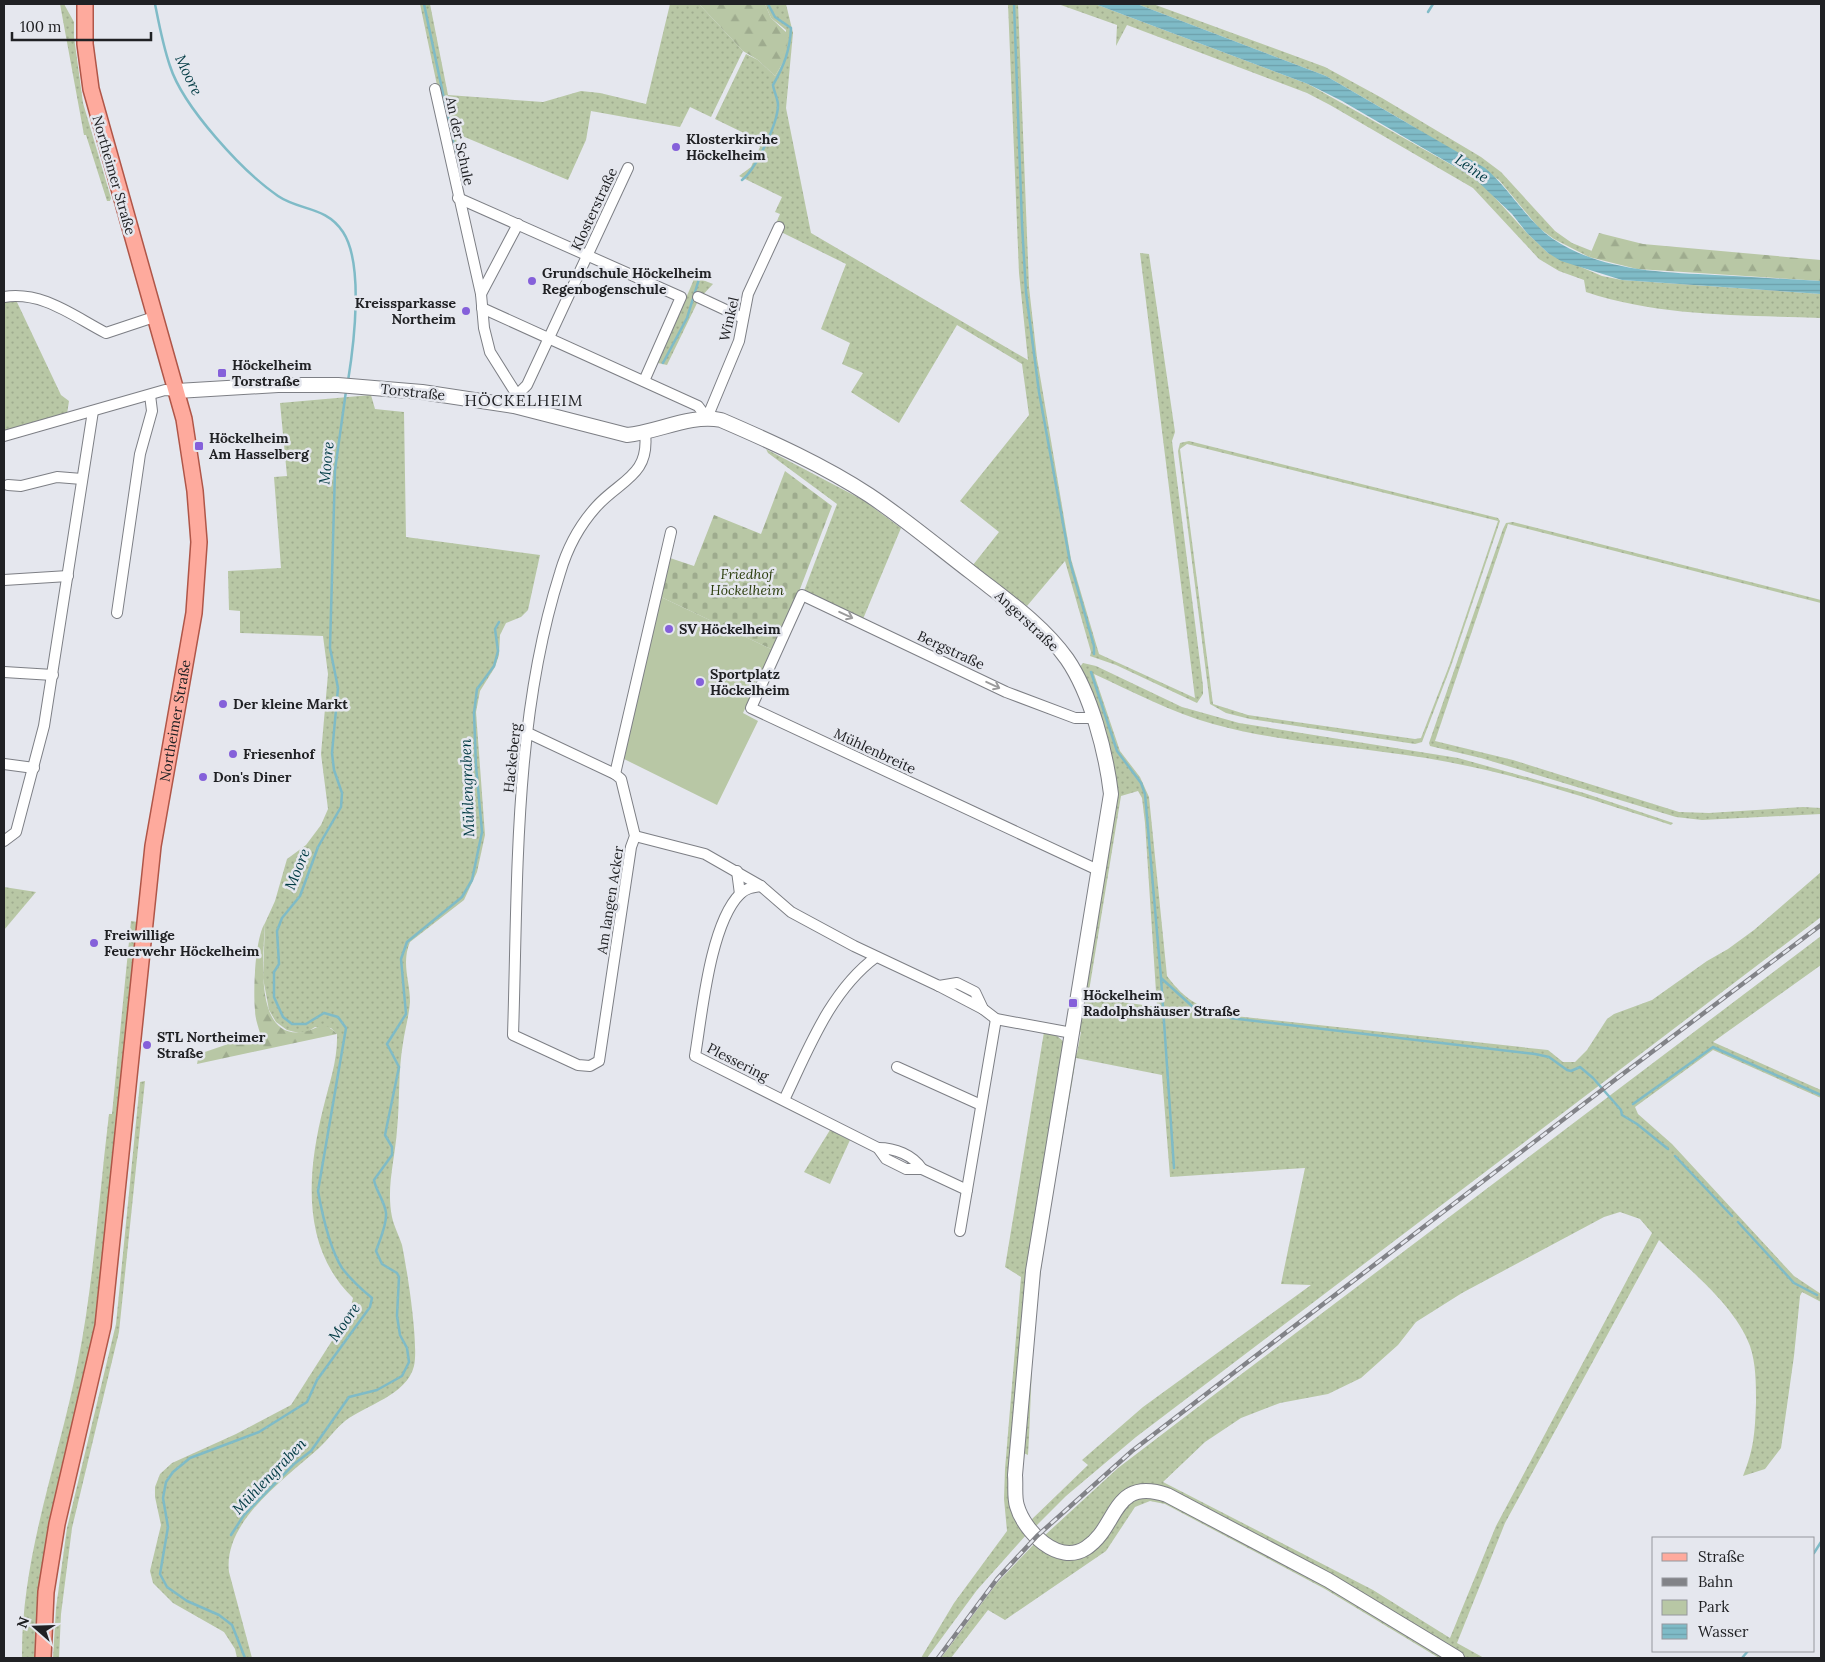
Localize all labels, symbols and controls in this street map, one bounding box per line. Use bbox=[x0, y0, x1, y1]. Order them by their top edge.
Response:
scale bar bbox=[12, 10, 151, 42]
text: 100 m bbox=[20, 17, 61, 36]
water label: Moore bbox=[171, 52, 207, 98]
street label: An der Schule bbox=[442, 94, 478, 187]
street label: Northeimer Straße bbox=[88, 113, 140, 237]
place label: Klosterkirche Höckelheim bbox=[686, 130, 778, 164]
marker: Klosterkirche Höckelheim bbox=[670, 141, 682, 153]
water label: Leine bbox=[1451, 150, 1493, 186]
street label: Klosterstraße bbox=[567, 164, 621, 253]
place label: Grundschule Höckelheim Regenbogenschule bbox=[542, 264, 712, 298]
marker: Grundschule Höckelheim Regenbogenschule bbox=[526, 275, 538, 287]
place label: Kreissparkasse Northeim bbox=[355, 294, 456, 328]
street label: Winkel bbox=[715, 295, 743, 343]
marker: Kreissparkasse Northeim bbox=[460, 305, 472, 317]
place label: Höckelheim Torstraße bbox=[232, 356, 312, 390]
marker: Höckelheim Torstraße bbox=[216, 367, 228, 379]
street label: Torstraße bbox=[380, 380, 447, 404]
district label: HÖCKELHEIM bbox=[465, 390, 583, 410]
place label: Höckelheim Am Hasselberg bbox=[209, 429, 310, 463]
marker: Höckelheim Am Hasselberg bbox=[193, 440, 205, 452]
water label: Moore bbox=[314, 441, 338, 485]
park label: Friedhof Höckelheim bbox=[710, 565, 785, 599]
street label: Angerstraße bbox=[991, 586, 1063, 655]
one-way arrow bbox=[838, 611, 853, 621]
place label: SV Höckelheim bbox=[679, 620, 781, 638]
marker: SV Höckelheim bbox=[663, 623, 675, 635]
street label: Bergstraße bbox=[914, 627, 988, 674]
street label: Northeimer Straße bbox=[155, 658, 195, 783]
place label: Sportplatz Höckelheim bbox=[710, 665, 790, 699]
marker: Sportplatz Höckelheim bbox=[694, 676, 706, 688]
one-way arrow bbox=[985, 681, 1000, 690]
place label: Der kleine Markt bbox=[233, 695, 348, 713]
marker: Der kleine Markt bbox=[217, 698, 229, 710]
street label: Hackeberg bbox=[499, 722, 525, 794]
street label: Mühlenbreite bbox=[831, 724, 919, 778]
water label: Mühlengraben bbox=[456, 738, 478, 837]
place label: Friesenhof bbox=[243, 745, 315, 763]
marker: Friesenhof bbox=[227, 748, 239, 760]
place label: Don's Diner bbox=[213, 768, 292, 786]
marker: Don's Diner bbox=[197, 771, 209, 783]
water label: Moore bbox=[280, 845, 314, 893]
street label: Am langen Acker bbox=[592, 845, 627, 956]
place label: Freiwillige Feuerwehr Höckelheim bbox=[104, 926, 260, 960]
marker: Freiwillige Feuerwehr Höckelheim bbox=[88, 937, 100, 949]
place label: Höckelheim Radolphshäuser Straße bbox=[1083, 986, 1241, 1020]
marker: Höckelheim Radolphshäuser Straße bbox=[1067, 997, 1079, 1009]
place label: STL Northeimer Straße bbox=[157, 1028, 266, 1062]
marker: STL Northeimer Straße bbox=[141, 1039, 153, 1051]
street label: Plessering bbox=[704, 1039, 772, 1085]
water label: Moore bbox=[324, 1299, 364, 1345]
water label: Mühlengraben bbox=[228, 1433, 311, 1518]
legend bbox=[1652, 1537, 1815, 1652]
text: Straße bbox=[1698, 1547, 1745, 1566]
text: Bahn bbox=[1698, 1572, 1733, 1591]
text: Park bbox=[1698, 1597, 1729, 1616]
north arrow bbox=[10, 1602, 60, 1652]
text: N bbox=[12, 1614, 33, 1631]
text: Wasser bbox=[1698, 1622, 1749, 1641]

